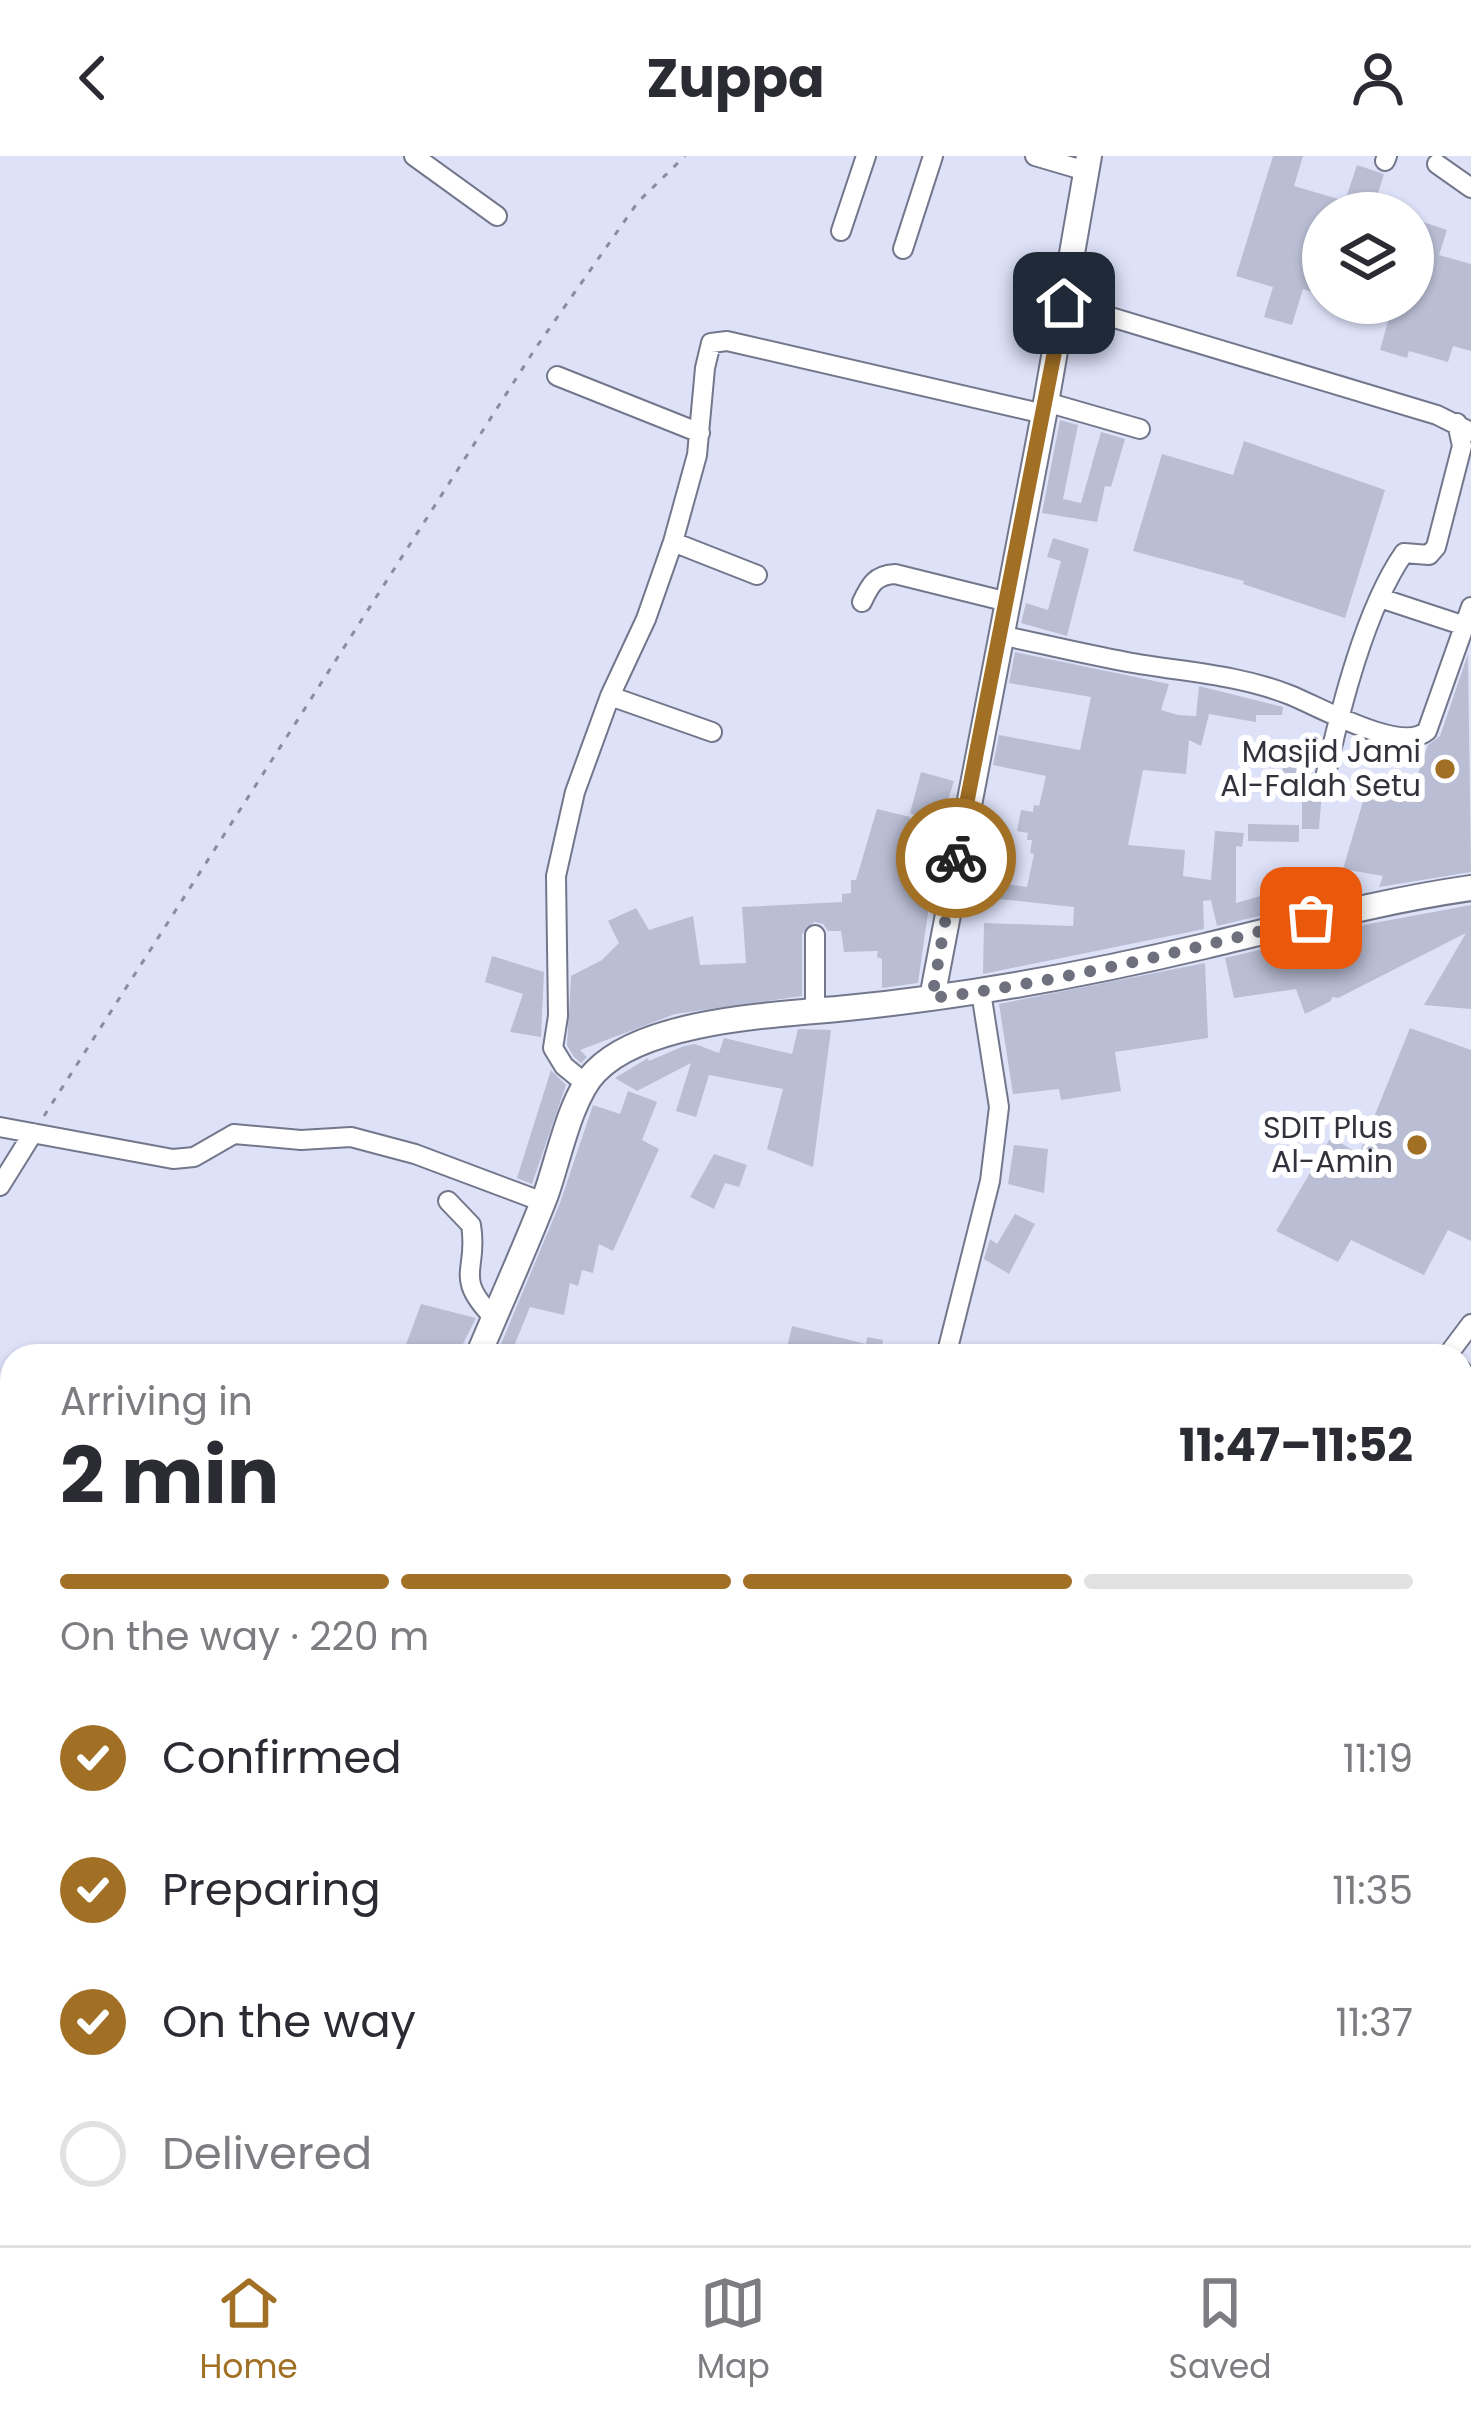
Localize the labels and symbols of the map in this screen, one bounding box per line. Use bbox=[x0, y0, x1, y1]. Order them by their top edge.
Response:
pin bbox=[1013, 252, 1115, 354]
place label: Masjid Jami Al-Falah Setu bbox=[1220, 730, 1421, 807]
marker: Masjid Jami Al-Falah Setu bbox=[1432, 756, 1458, 782]
courier bbox=[896, 798, 1016, 918]
pin bbox=[1260, 867, 1362, 969]
place label: SDIT Plus Al-Amin bbox=[1263, 1106, 1393, 1183]
marker: SDIT Plus Al-Amin bbox=[1404, 1132, 1430, 1158]

